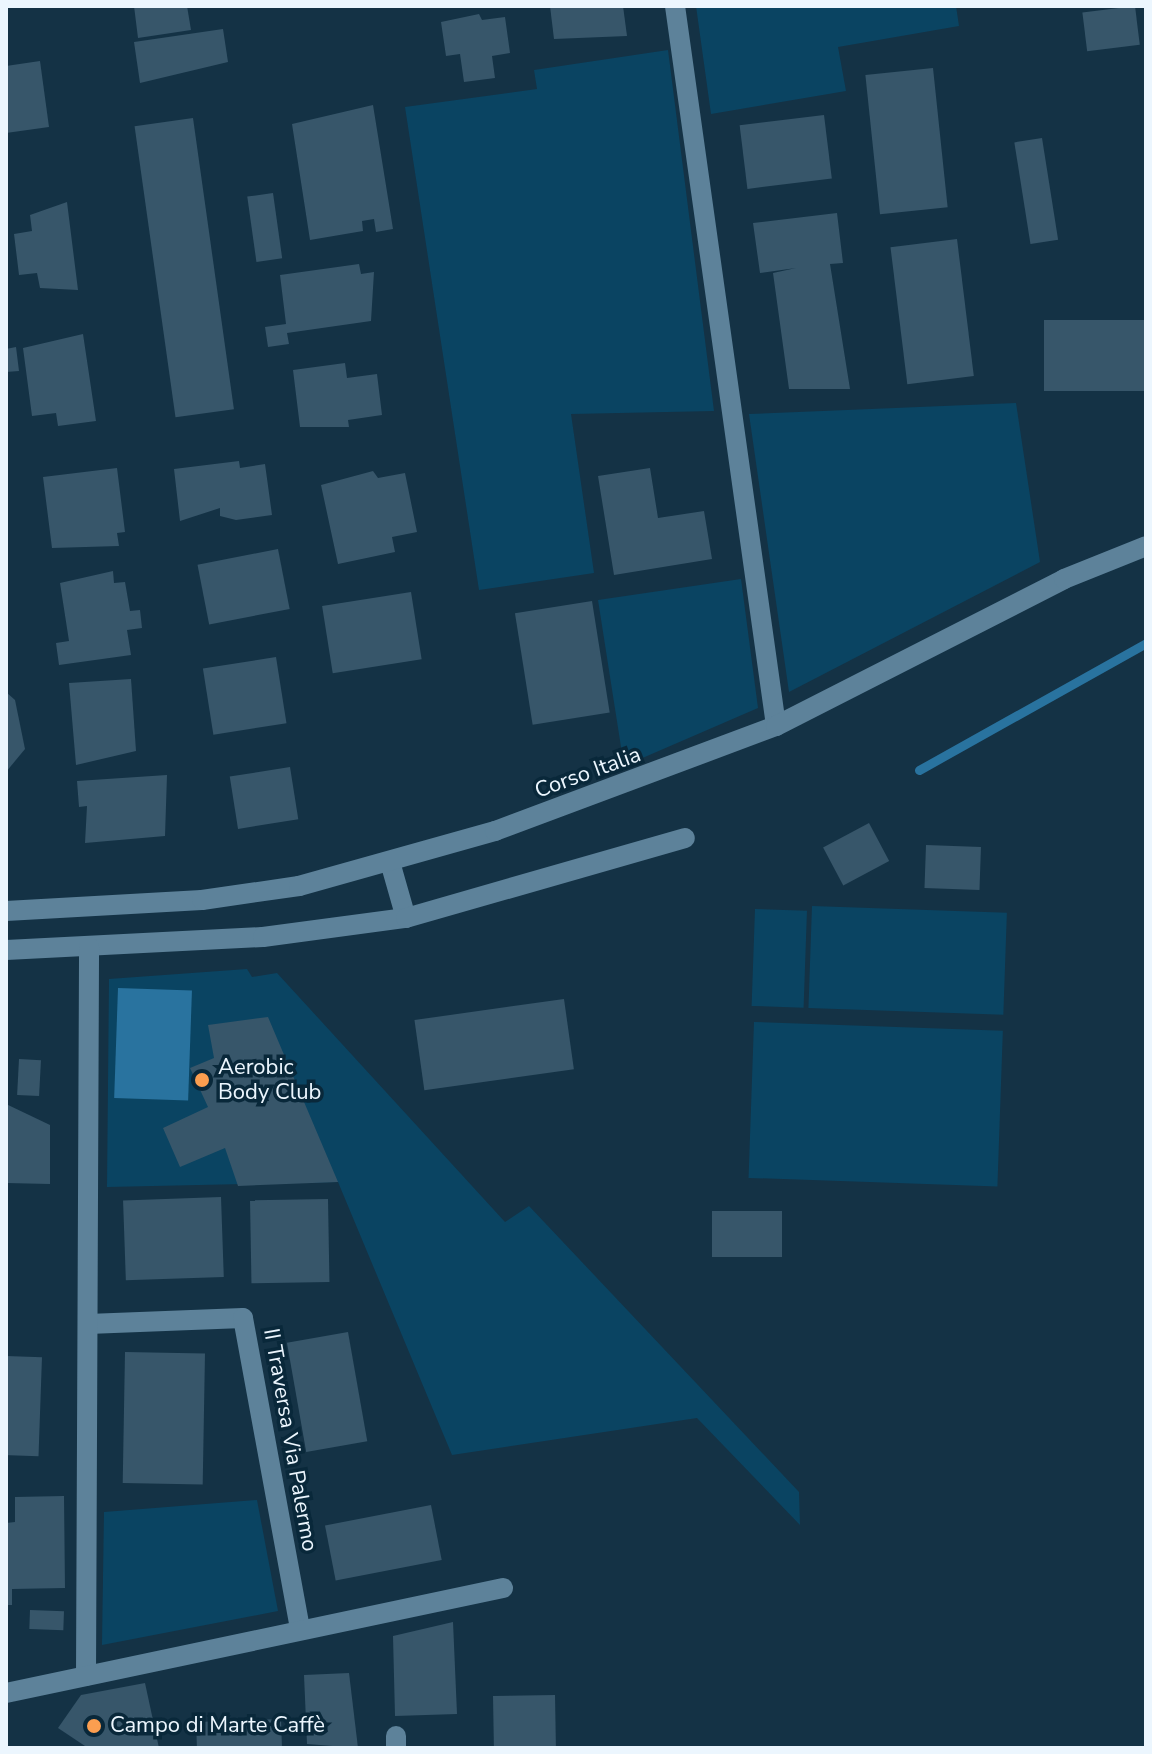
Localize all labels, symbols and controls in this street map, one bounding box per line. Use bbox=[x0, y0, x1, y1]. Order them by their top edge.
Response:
street label: Corso Italia bbox=[531, 742, 645, 804]
place label: Aerobic Body Club bbox=[218, 1054, 321, 1106]
marker: Aerobic Body Club bbox=[193, 1071, 211, 1089]
street label: II Traversa Via Palermo bbox=[257, 1326, 323, 1554]
place label: Campo di Marte Caffè bbox=[110, 1713, 325, 1739]
marker: Campo di Marte Caffè bbox=[85, 1717, 103, 1735]

